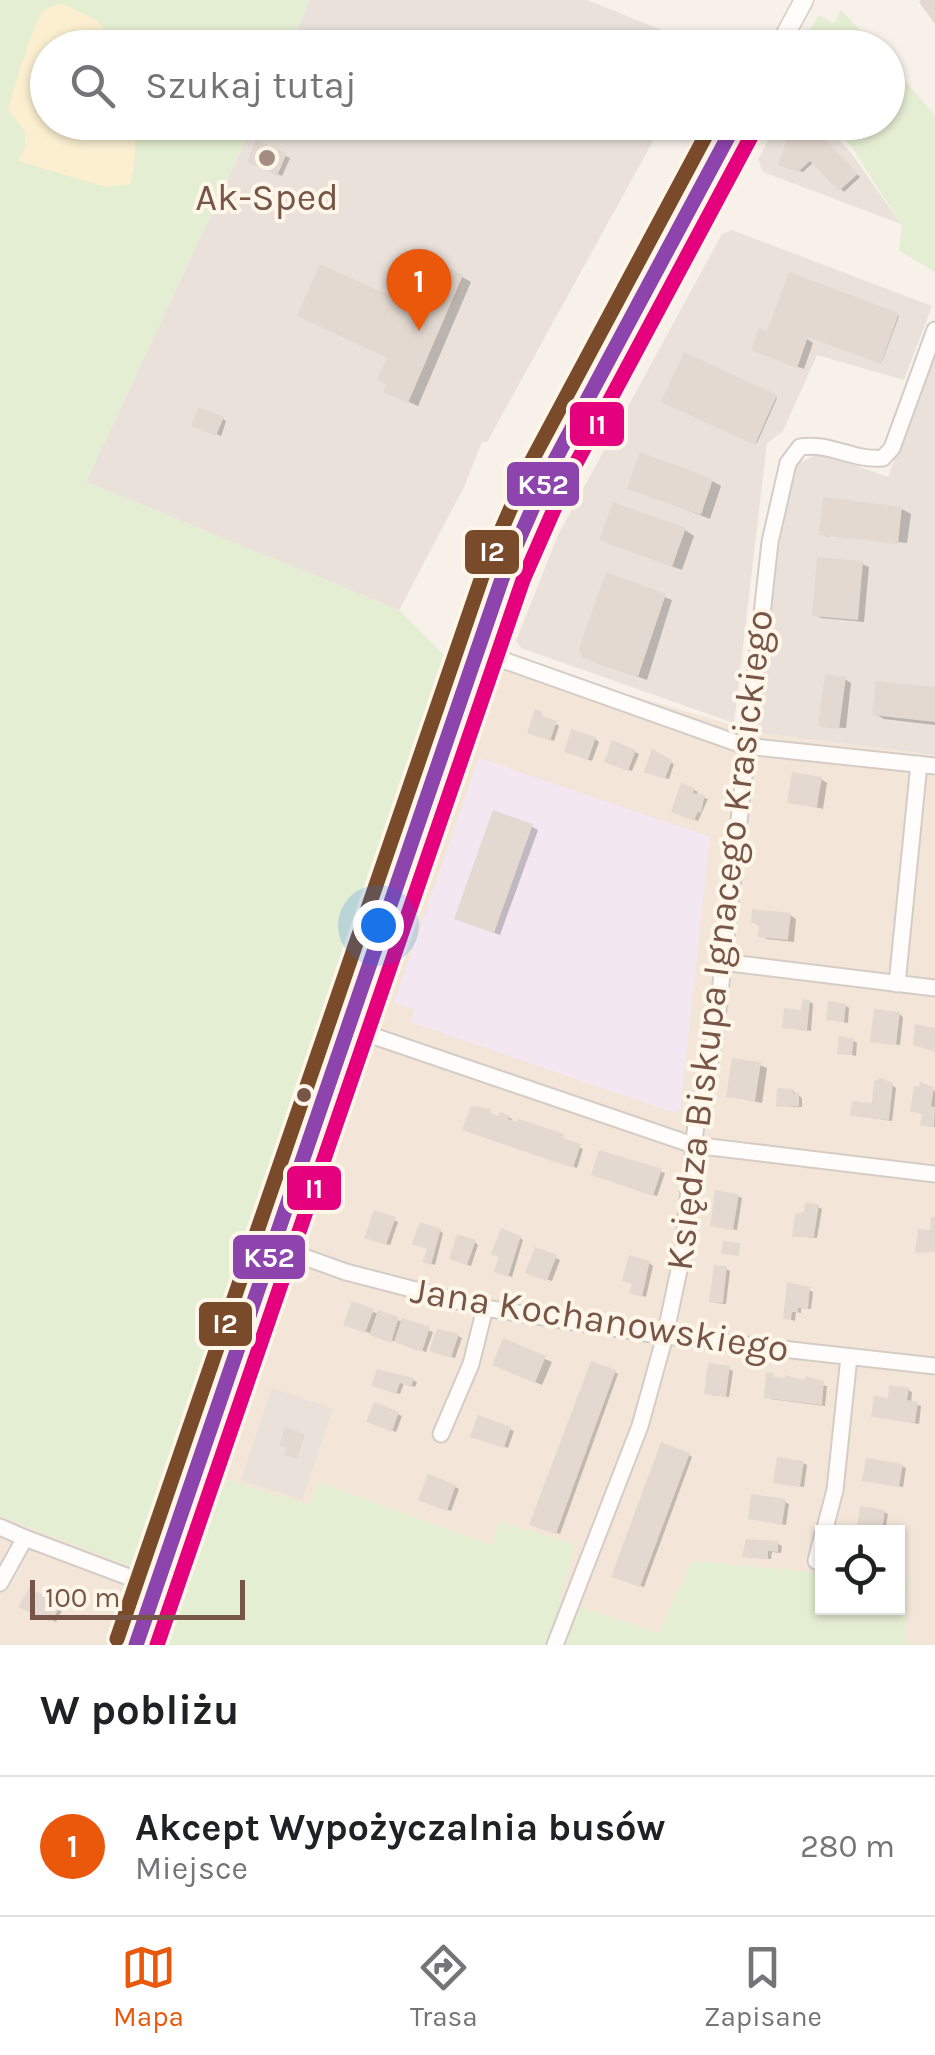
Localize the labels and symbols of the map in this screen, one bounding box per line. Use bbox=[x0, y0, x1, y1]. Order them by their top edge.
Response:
marker: Ak-Sped bbox=[256, 147, 278, 169]
place label: Ak-Sped bbox=[195, 175, 339, 220]
pin: 1 bbox=[386, 248, 452, 331]
line badge: I1 bbox=[568, 400, 626, 448]
text: I1 bbox=[588, 408, 606, 441]
line badge: K52 bbox=[505, 460, 581, 508]
text: K52 bbox=[517, 468, 569, 501]
line badge: I2 bbox=[463, 528, 521, 576]
text: I2 bbox=[479, 535, 505, 568]
street label: Księdza Biskupa Ignacego Krasickiego bbox=[657, 607, 782, 1273]
your location bbox=[353, 900, 404, 951]
unlabelled marker bbox=[294, 1085, 314, 1105]
line badge: I1 bbox=[285, 1164, 343, 1212]
text: I1 bbox=[305, 1172, 323, 1205]
line badge: K52 bbox=[231, 1233, 307, 1281]
text: K52 bbox=[243, 1241, 295, 1274]
street label: Jana Kochanowskiego bbox=[408, 1267, 792, 1372]
line badge: I2 bbox=[197, 1300, 254, 1348]
text: I2 bbox=[212, 1307, 238, 1340]
scale bar bbox=[30, 1575, 245, 1620]

